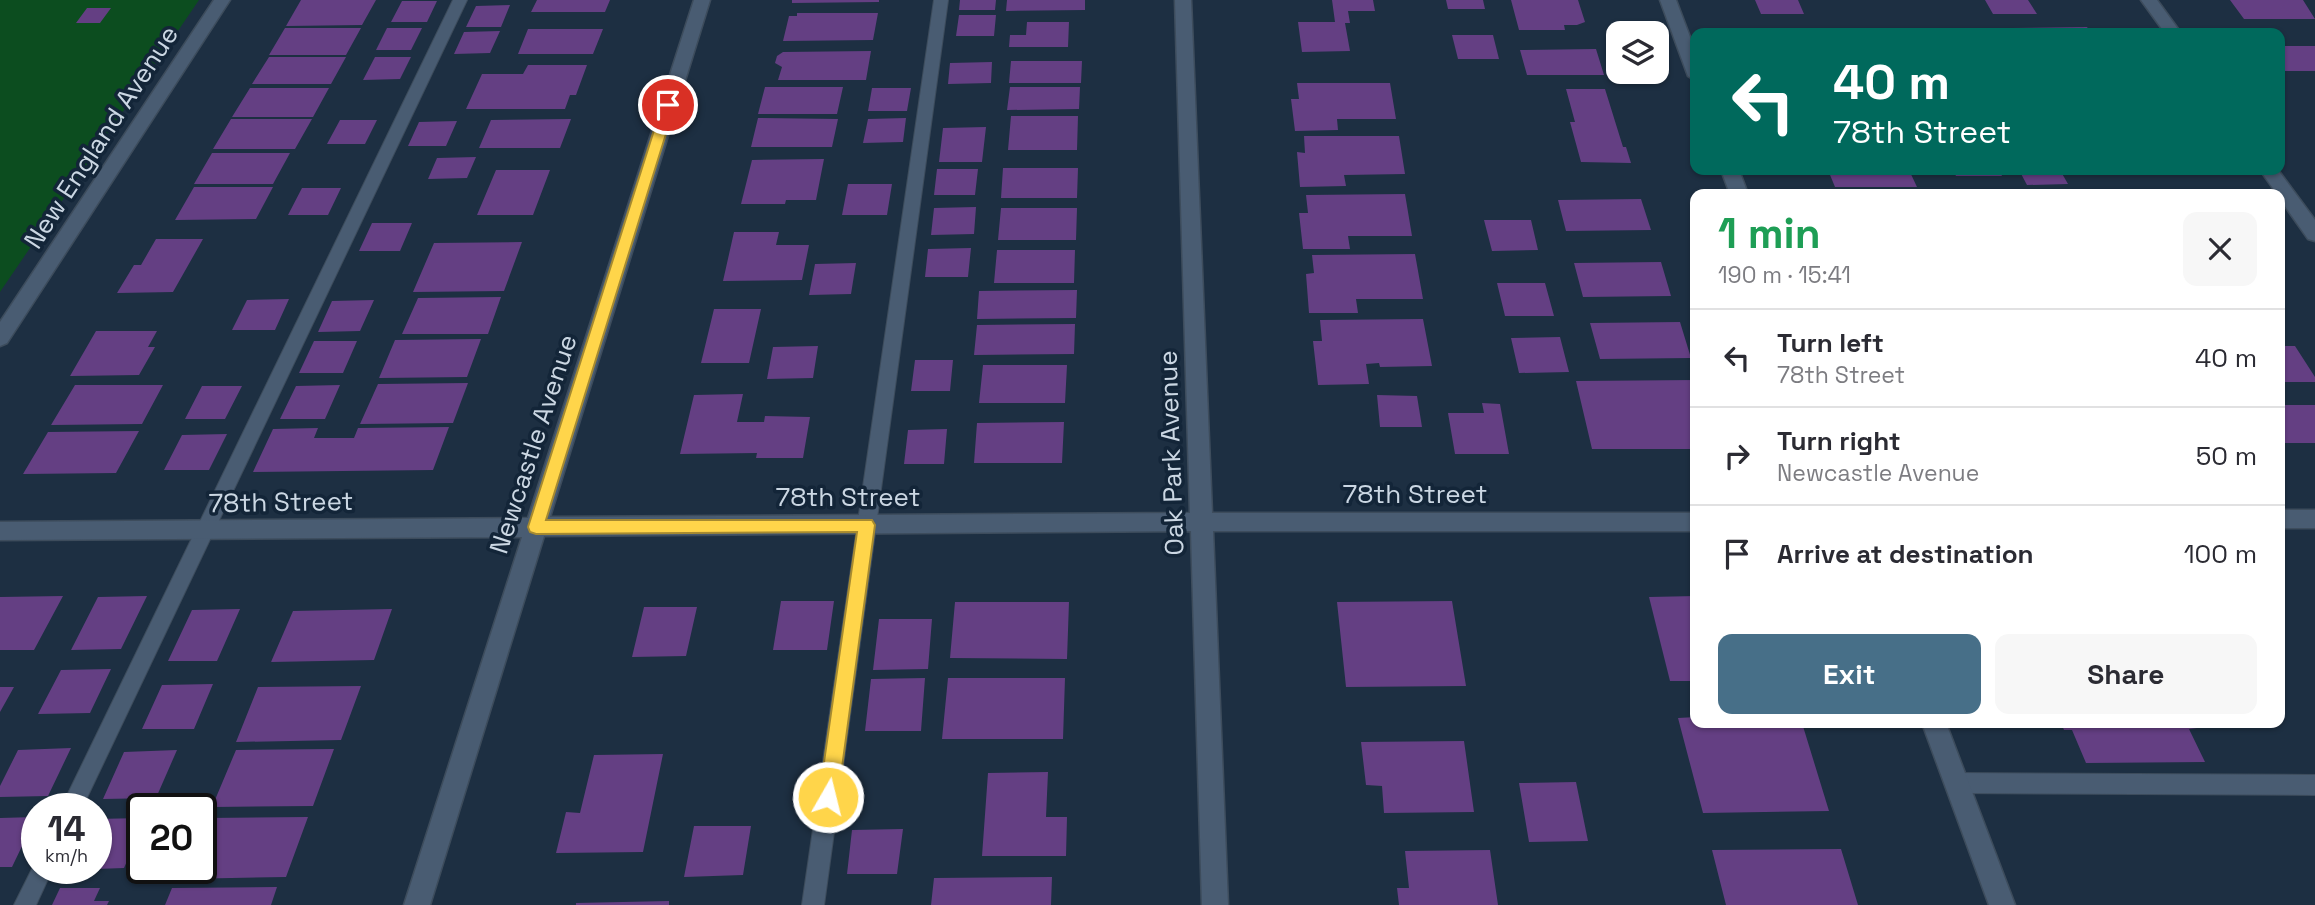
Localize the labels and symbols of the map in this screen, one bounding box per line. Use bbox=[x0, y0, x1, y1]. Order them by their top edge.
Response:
street label: New England Avenue bbox=[16, 19, 186, 255]
pin bbox=[638, 75, 698, 135]
street label: Newcastle Avenue bbox=[482, 330, 584, 558]
street label: Oak Park Avenue bbox=[1150, 350, 1192, 556]
street label: 78th Street bbox=[1343, 477, 1487, 511]
street label: 78th Street bbox=[776, 480, 920, 514]
street label: 78th Street bbox=[208, 484, 354, 520]
position arrow bbox=[791, 760, 865, 834]
speed limit sign: 20 bbox=[126, 793, 217, 884]

